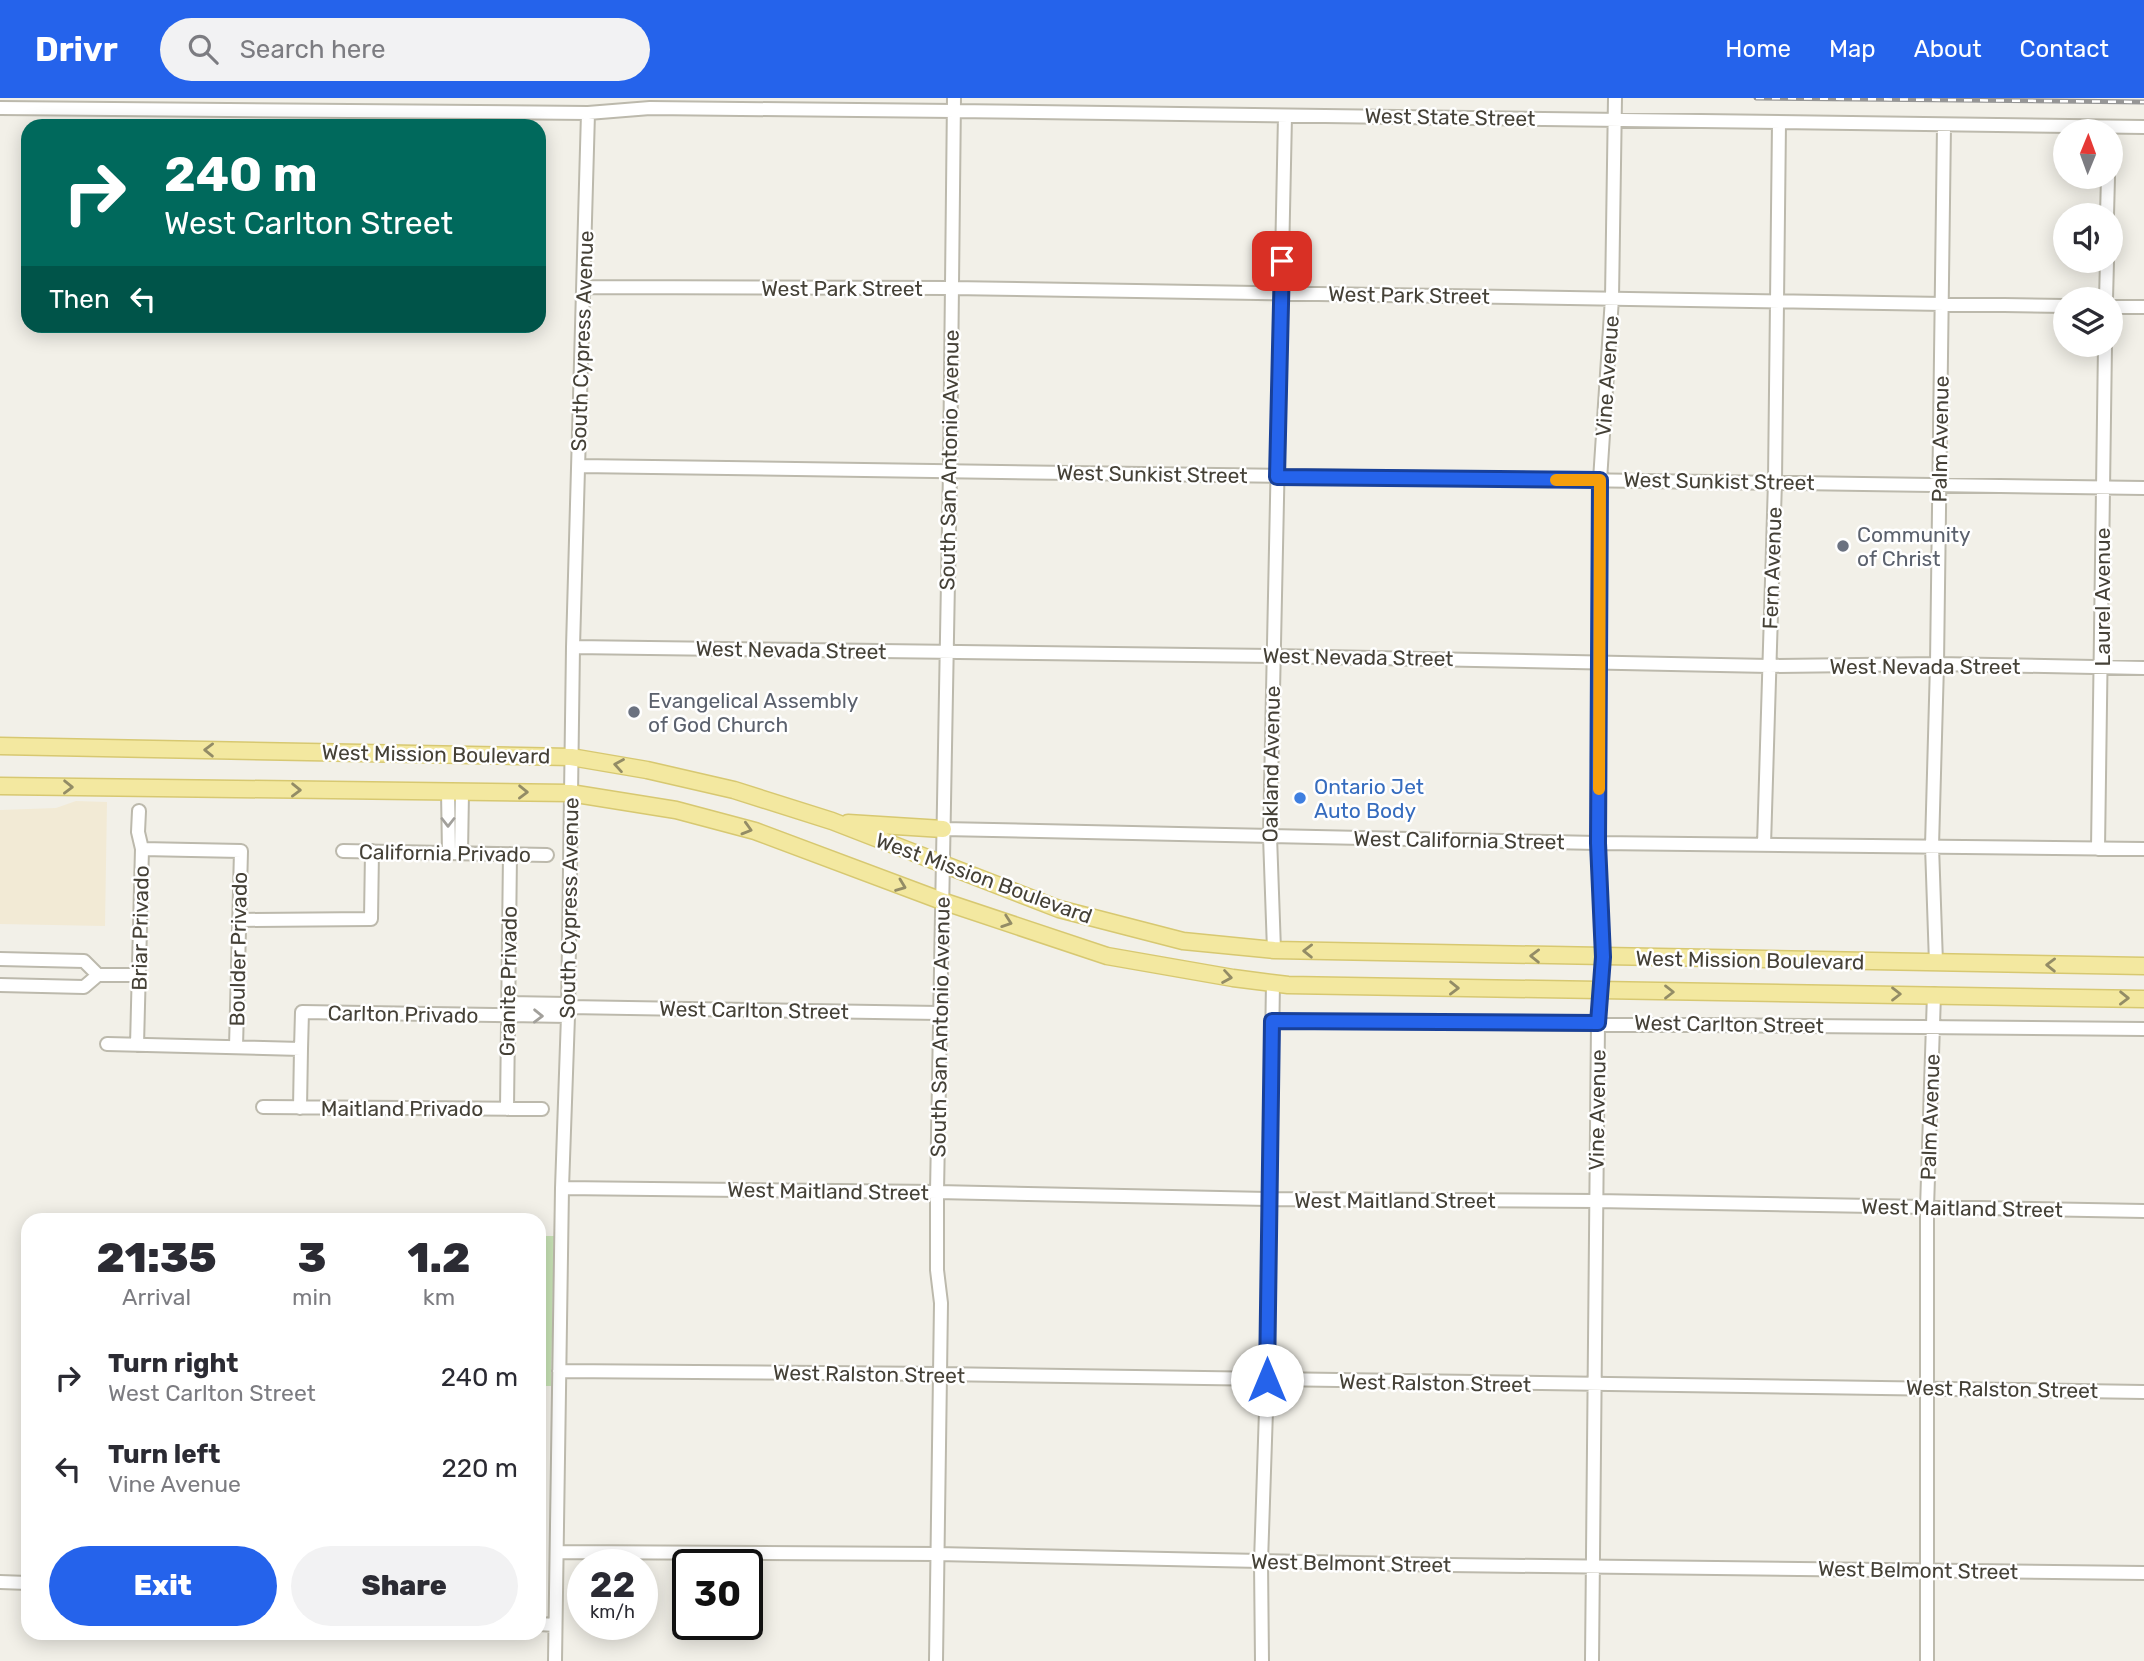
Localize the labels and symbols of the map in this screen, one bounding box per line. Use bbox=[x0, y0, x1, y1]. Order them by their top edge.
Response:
street label: West State Street bbox=[1364, 103, 1536, 131]
north arrow bbox=[2053, 119, 2123, 189]
street label: South Cypress Avenue bbox=[566, 230, 598, 452]
pin bbox=[1252, 231, 1312, 291]
street label: West Park Street bbox=[761, 276, 923, 301]
street label: West Park Street bbox=[1328, 281, 1490, 309]
street label: Vine Avenue bbox=[1590, 315, 1624, 437]
street label: South San Antonio Avenue bbox=[934, 329, 964, 591]
street label: Palm Avenue bbox=[1926, 375, 1954, 503]
street label: West Sunkist Street bbox=[1056, 460, 1248, 488]
street label: West Sunkist Street bbox=[1623, 467, 1815, 495]
street label: Fern Avenue bbox=[1757, 506, 1787, 630]
place label: Community of Christ bbox=[1857, 522, 1971, 571]
street label: Laurel Avenue bbox=[2090, 528, 2115, 666]
marker: Community of Christ bbox=[1835, 538, 1851, 554]
street label: West Nevada Street bbox=[695, 636, 887, 664]
street label: West Nevada Street bbox=[1262, 643, 1454, 671]
street label: West Nevada Street bbox=[1830, 654, 2020, 679]
street label: Oakland Avenue bbox=[1257, 685, 1285, 843]
place label: Evangelical Assembly of God Church bbox=[648, 688, 859, 737]
marker: Evangelical Assembly of God Church bbox=[626, 704, 642, 720]
street label: West Mission Boulevard bbox=[321, 740, 551, 768]
one-way arrow bbox=[203, 742, 213, 758]
one-way arrow bbox=[613, 758, 625, 773]
place label: Ontario Jet Auto Body bbox=[1314, 774, 1424, 823]
one-way arrow bbox=[63, 779, 74, 795]
one-way arrow bbox=[290, 782, 301, 797]
one-way arrow bbox=[518, 784, 529, 800]
marker: Ontario Jet Auto Body bbox=[1292, 790, 1308, 806]
street label: South Cypress Avenue bbox=[555, 797, 583, 1019]
one-way arrow bbox=[441, 817, 456, 828]
one-way arrow bbox=[741, 821, 753, 835]
street label: West California Street bbox=[1353, 826, 1565, 854]
street label: West Mission Boulevard bbox=[872, 827, 1096, 929]
street label: California Privado bbox=[359, 839, 531, 867]
street label: Briar Privado bbox=[126, 865, 154, 991]
street label: Boulder Privado bbox=[224, 871, 252, 1027]
one-way arrow bbox=[895, 877, 907, 891]
street label: South San Antonio Avenue bbox=[925, 896, 955, 1158]
street label: Granite Privado bbox=[494, 906, 522, 1056]
one-way arrow bbox=[1001, 914, 1013, 928]
one-way arrow bbox=[1302, 943, 1313, 958]
street label: West Mission Boulevard bbox=[1635, 946, 1865, 974]
one-way arrow bbox=[1529, 948, 1540, 964]
one-way arrow bbox=[2046, 957, 2057, 972]
one-way arrow bbox=[1221, 969, 1233, 984]
one-way arrow bbox=[1450, 980, 1460, 996]
one-way arrow bbox=[1664, 984, 1675, 1000]
one-way arrow bbox=[1892, 986, 1902, 1002]
one-way arrow bbox=[2119, 991, 2130, 1006]
street label: West Carlton Street bbox=[659, 996, 849, 1024]
street label: Carlton Privado bbox=[327, 1000, 479, 1028]
one-way arrow bbox=[532, 1008, 543, 1023]
street label: West Carlton Street bbox=[1634, 1010, 1824, 1038]
street label: Vine Avenue bbox=[1583, 1049, 1611, 1171]
street label: Palm Avenue bbox=[1915, 1053, 1945, 1181]
street label: Maitland Privado bbox=[321, 1096, 483, 1121]
street label: West Maitland Street bbox=[727, 1177, 929, 1205]
street label: West Maitland Street bbox=[1294, 1188, 1496, 1213]
street label: West Maitland Street bbox=[1861, 1194, 2063, 1222]
position arrow bbox=[1230, 1343, 1304, 1417]
street label: West Ralston Street bbox=[773, 1360, 965, 1388]
street label: West Ralston Street bbox=[1339, 1369, 1531, 1397]
street label: West Ralston Street bbox=[1906, 1375, 2098, 1403]
speed limit sign: 30 bbox=[672, 1549, 763, 1640]
street label: West Belmont Street bbox=[1251, 1549, 1451, 1577]
street label: West Belmont Street bbox=[1818, 1556, 2018, 1584]

